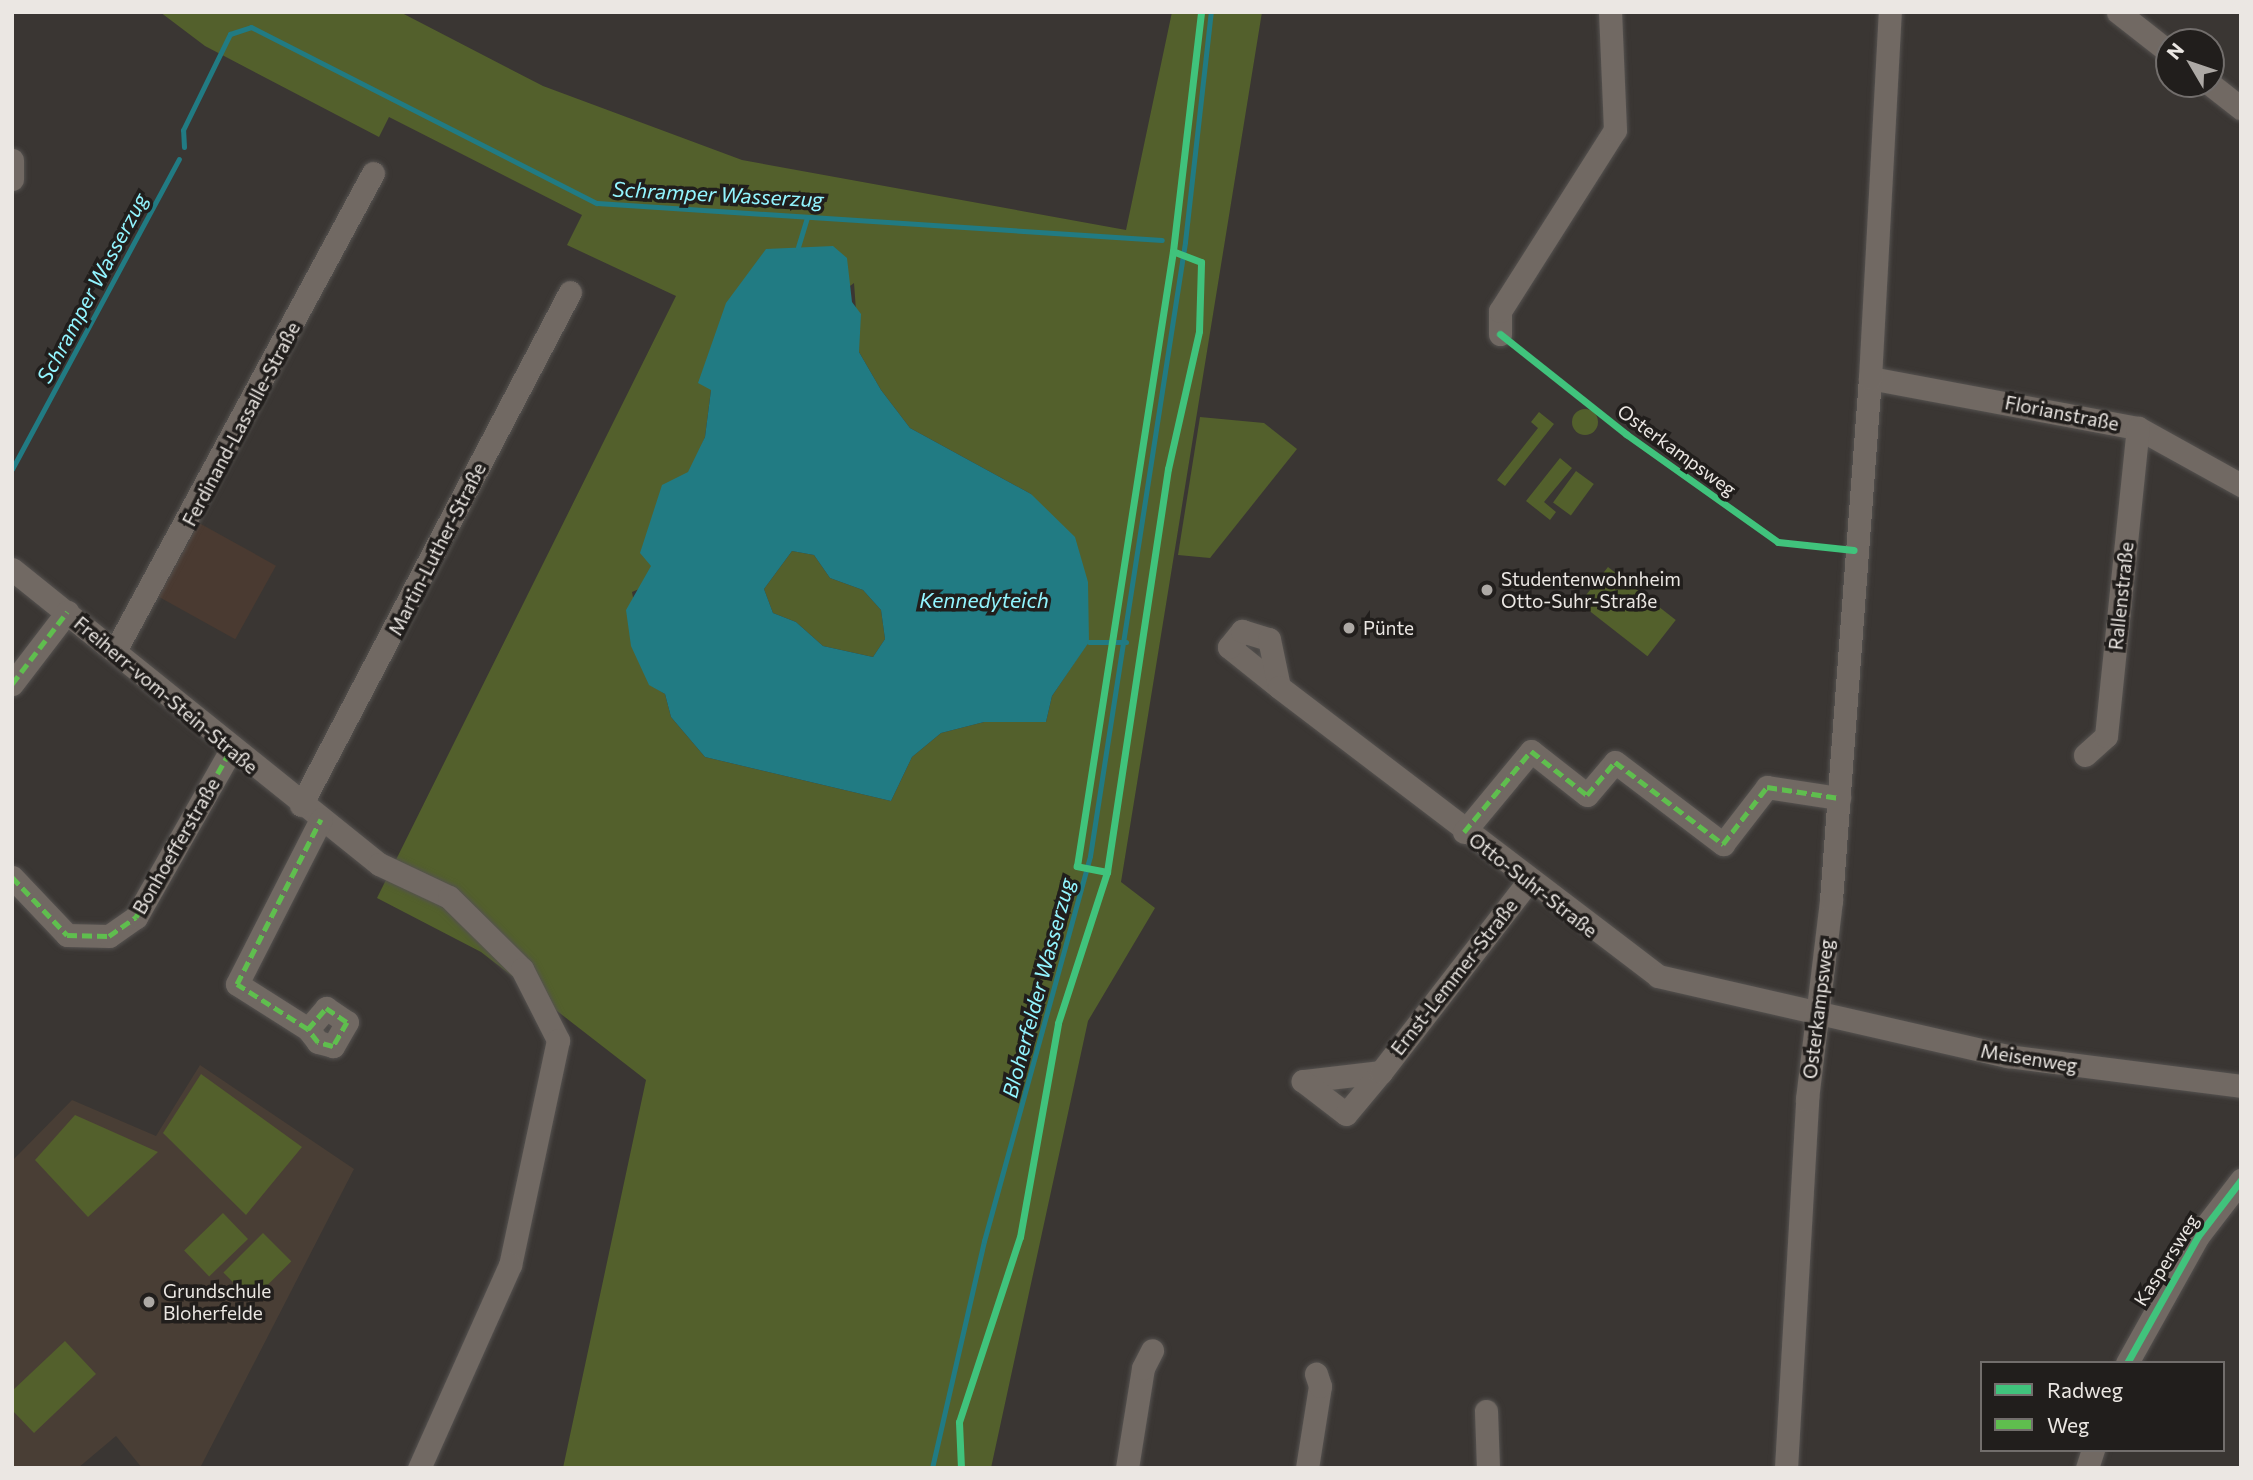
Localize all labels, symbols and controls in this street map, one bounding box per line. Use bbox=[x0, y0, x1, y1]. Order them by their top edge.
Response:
north arrow bbox=[2155, 28, 2225, 98]
text: N bbox=[2161, 38, 2188, 64]
water label: Schramper Wasserzug bbox=[612, 176, 824, 212]
water label: Schramper Wasserzug bbox=[31, 189, 153, 387]
street label: Ferdinand-Lassalle-Straße bbox=[177, 318, 305, 530]
street label: Florianstraße bbox=[2003, 391, 2121, 435]
street label: Osterkampsweg bbox=[1613, 399, 1741, 501]
street label: Martin-Luther-Straße bbox=[384, 459, 490, 639]
street label: Rallenstraße bbox=[2104, 541, 2138, 651]
place label: Studentenwohnheim Otto-Suhr-Straße bbox=[1501, 568, 1681, 612]
marker: Studentenwohnheim Otto-Suhr-Straße bbox=[1479, 582, 1495, 598]
water label: Kennedyteich bbox=[919, 587, 1049, 613]
street label: Freiherr-vom-Stein-Straße bbox=[70, 612, 262, 778]
place label: Pünte bbox=[1363, 617, 1414, 639]
marker: Pünte bbox=[1341, 620, 1357, 636]
street label: Bonhoefferstraße bbox=[128, 774, 224, 918]
street label: Otto-Suhr-Straße bbox=[1464, 828, 1602, 942]
water label: Bloherfelder Wasserzug bbox=[997, 876, 1079, 1100]
street label: Ernst-Lemmer-Straße bbox=[1386, 895, 1522, 1059]
street label: Osterkampsweg bbox=[1798, 938, 1838, 1080]
street label: Meisenweg bbox=[1979, 1039, 2079, 1077]
street label: Kaspersweg bbox=[2129, 1210, 2203, 1310]
place label: Grundschule Bloherfelde bbox=[163, 1280, 271, 1324]
marker: Grundschule Bloherfelde bbox=[141, 1294, 157, 1310]
legend bbox=[1980, 1361, 2225, 1452]
text: Radweg bbox=[2047, 1377, 2123, 1402]
text: Weg bbox=[2047, 1412, 2089, 1437]

